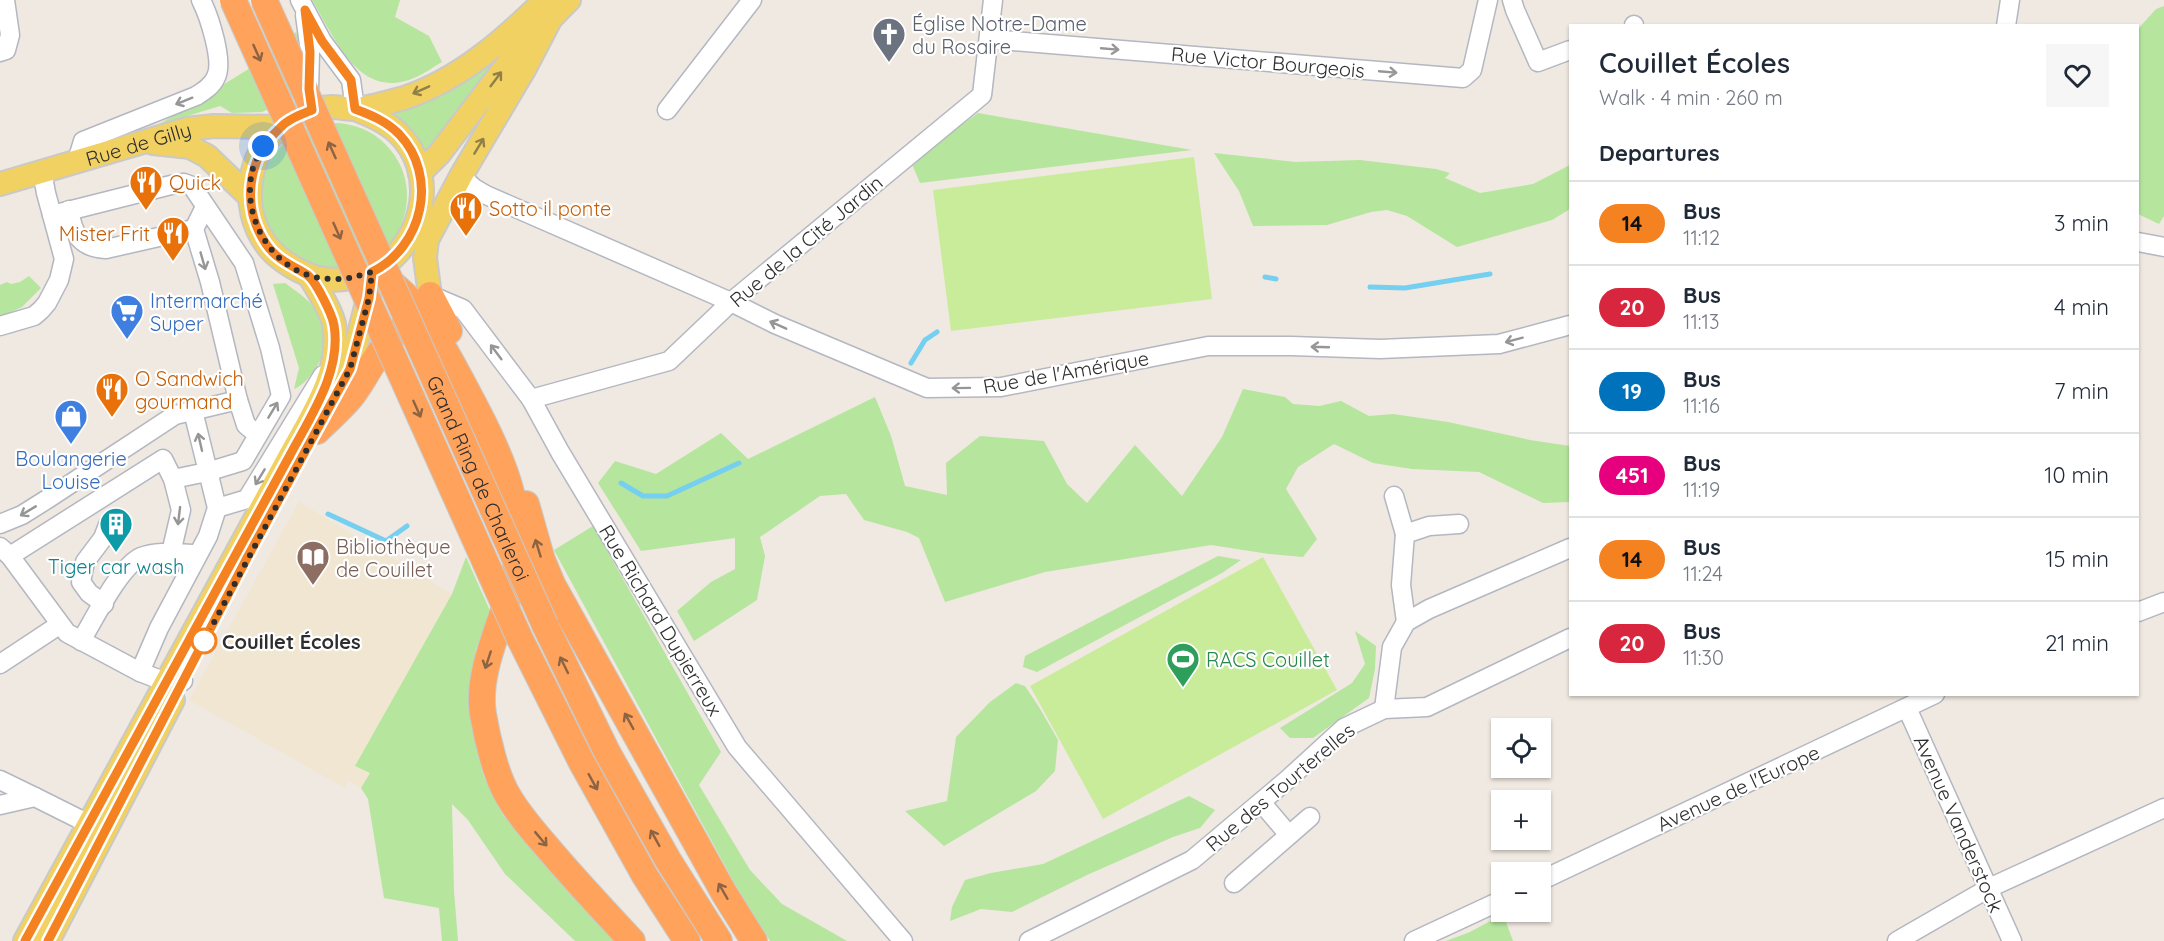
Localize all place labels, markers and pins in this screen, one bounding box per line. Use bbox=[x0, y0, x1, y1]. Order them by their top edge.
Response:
place label: Église Notre-Dame du Rosaire bbox=[912, 11, 1087, 59]
church icon: Église Notre-Dame du Rosaire bbox=[871, 16, 907, 63]
restaurant icon: Quick bbox=[128, 164, 164, 211]
place label: Quick bbox=[169, 170, 221, 195]
restaurant icon: Sotto il ponte bbox=[448, 190, 484, 237]
place label: Sotto il ponte bbox=[489, 196, 611, 221]
restaurant icon: Mister Frit bbox=[155, 215, 191, 262]
place label: Mister Frit bbox=[59, 221, 150, 246]
place label: Intermarché Super bbox=[150, 288, 263, 336]
supermarket icon: Intermarché Super bbox=[109, 293, 145, 340]
place label: O Sandwich gourmand bbox=[135, 366, 244, 414]
restaurant icon: O Sandwich gourmand bbox=[94, 371, 130, 418]
shop icon: Boulangerie Louise bbox=[53, 398, 89, 445]
place label: Boulangerie Louise bbox=[15, 446, 127, 494]
building icon: Tiger car wash bbox=[98, 506, 134, 553]
place label: Bibliothèque de Couillet bbox=[336, 534, 451, 582]
library icon: Bibliothèque de Couillet bbox=[295, 539, 331, 586]
place label: Tiger car wash bbox=[48, 554, 184, 579]
marker: Couillet Écoles bbox=[191, 628, 217, 654]
place label: Couillet Écoles bbox=[222, 629, 361, 654]
sports icon: RACS Couillet bbox=[1165, 641, 1201, 688]
place label: RACS Couillet bbox=[1206, 647, 1330, 672]

